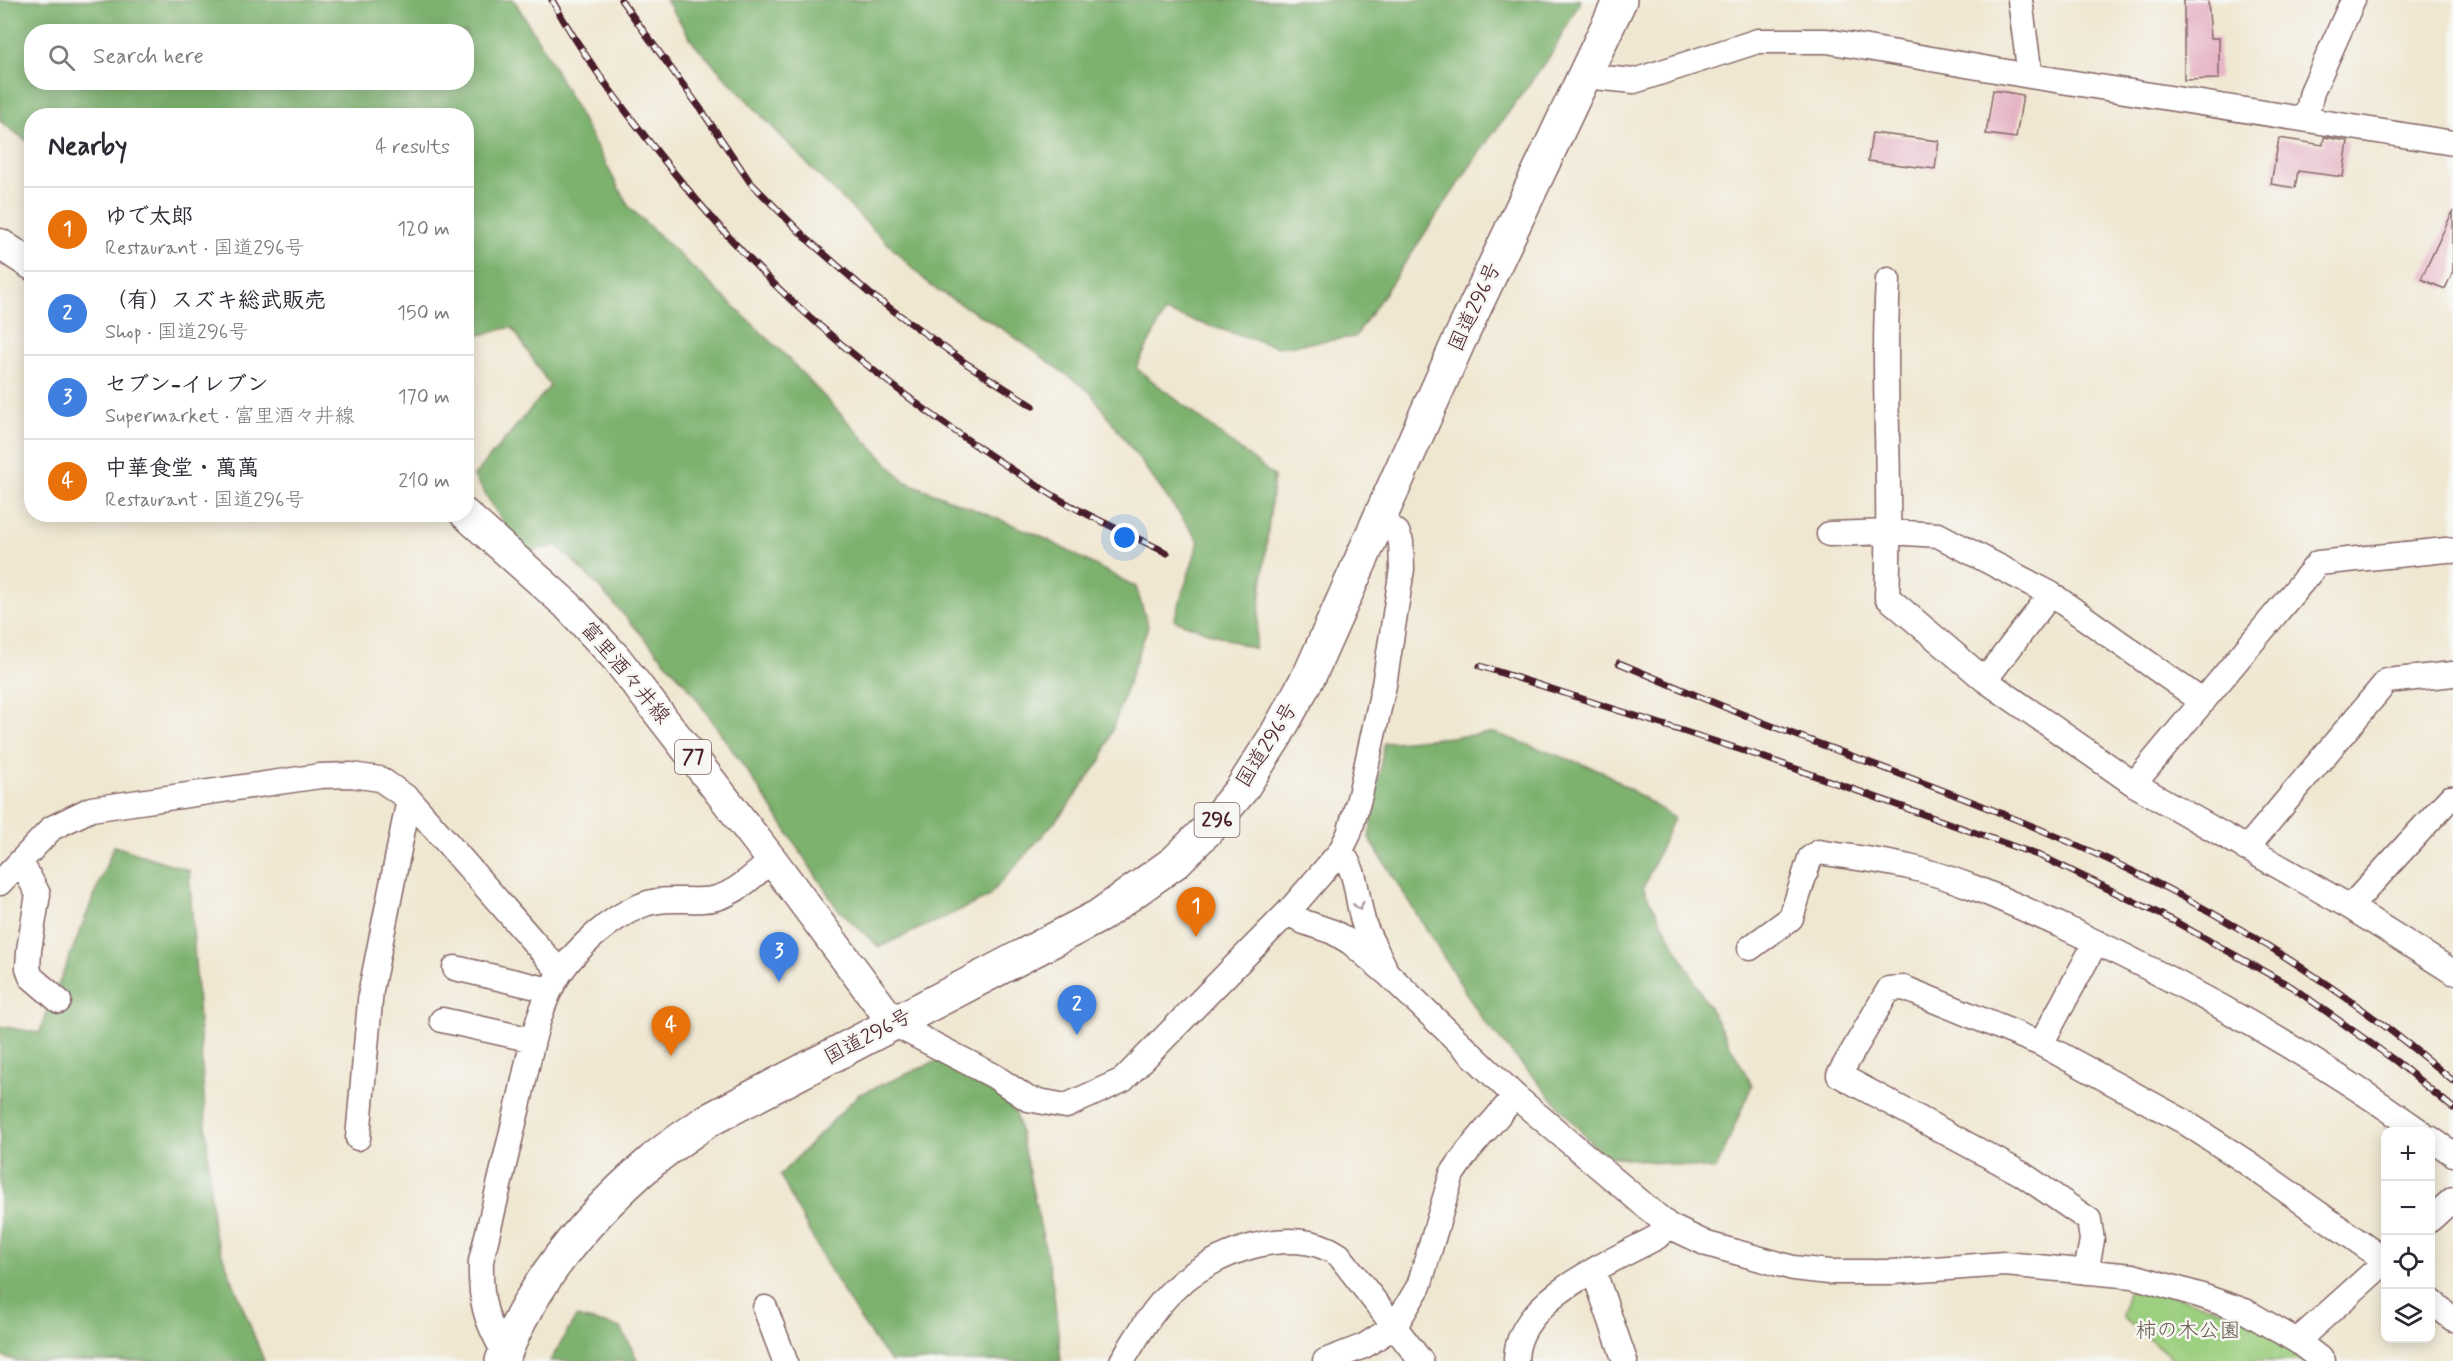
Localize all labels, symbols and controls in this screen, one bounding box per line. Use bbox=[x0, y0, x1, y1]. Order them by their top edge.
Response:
search box bbox=[24, 24, 474, 90]
icon: search bbox=[45, 41, 78, 74]
text: Search here bbox=[93, 43, 204, 71]
text: Nearby bbox=[48, 130, 127, 164]
text: 4 results bbox=[375, 134, 450, 161]
text: ゆで太郎 bbox=[105, 203, 193, 231]
text: 1 bbox=[63, 216, 72, 243]
text: 120 m bbox=[397, 216, 450, 243]
text: Restaurant · 国道296号 bbox=[105, 235, 305, 262]
street label: 国道296号 bbox=[1442, 258, 1508, 356]
text: （有）スズキ総武販売 bbox=[105, 287, 326, 315]
text: 2 bbox=[63, 300, 72, 327]
text: 150 m bbox=[397, 300, 450, 327]
text: Shop · 国道296号 bbox=[105, 319, 248, 346]
text: セブン-イレブン bbox=[105, 371, 269, 399]
text: 3 bbox=[63, 384, 72, 411]
text: 170 m bbox=[398, 384, 450, 411]
text: Supermarket · 富里酒々井線 bbox=[105, 403, 355, 430]
text: 中華食堂・萬萬 bbox=[105, 455, 259, 483]
text: 4 bbox=[62, 468, 73, 495]
text: 210 m bbox=[398, 468, 450, 495]
text: Restaurant · 国道296号 bbox=[105, 487, 305, 514]
your location bbox=[1110, 523, 1139, 552]
street label: 富里酒々井線 bbox=[574, 616, 676, 730]
street label: 国道296号 bbox=[1230, 697, 1304, 793]
road number: 77 bbox=[675, 740, 711, 774]
road number: 296 bbox=[1194, 803, 1240, 837]
pin: 1 bbox=[1176, 888, 1216, 937]
one-way arrow bbox=[1352, 901, 1365, 911]
pin: 3 bbox=[760, 932, 798, 982]
pin: 2 bbox=[1058, 986, 1096, 1035]
street label: 国道296号 bbox=[819, 1002, 917, 1072]
pin: 4 bbox=[652, 1006, 690, 1056]
map controls bbox=[2381, 1127, 2435, 1343]
button: + bbox=[2381, 1127, 2435, 1181]
button: − bbox=[2381, 1181, 2435, 1235]
button: locate bbox=[2381, 1235, 2435, 1289]
button: layers bbox=[2381, 1289, 2435, 1343]
park label: 柿の木公園 bbox=[2136, 1317, 2241, 1345]

